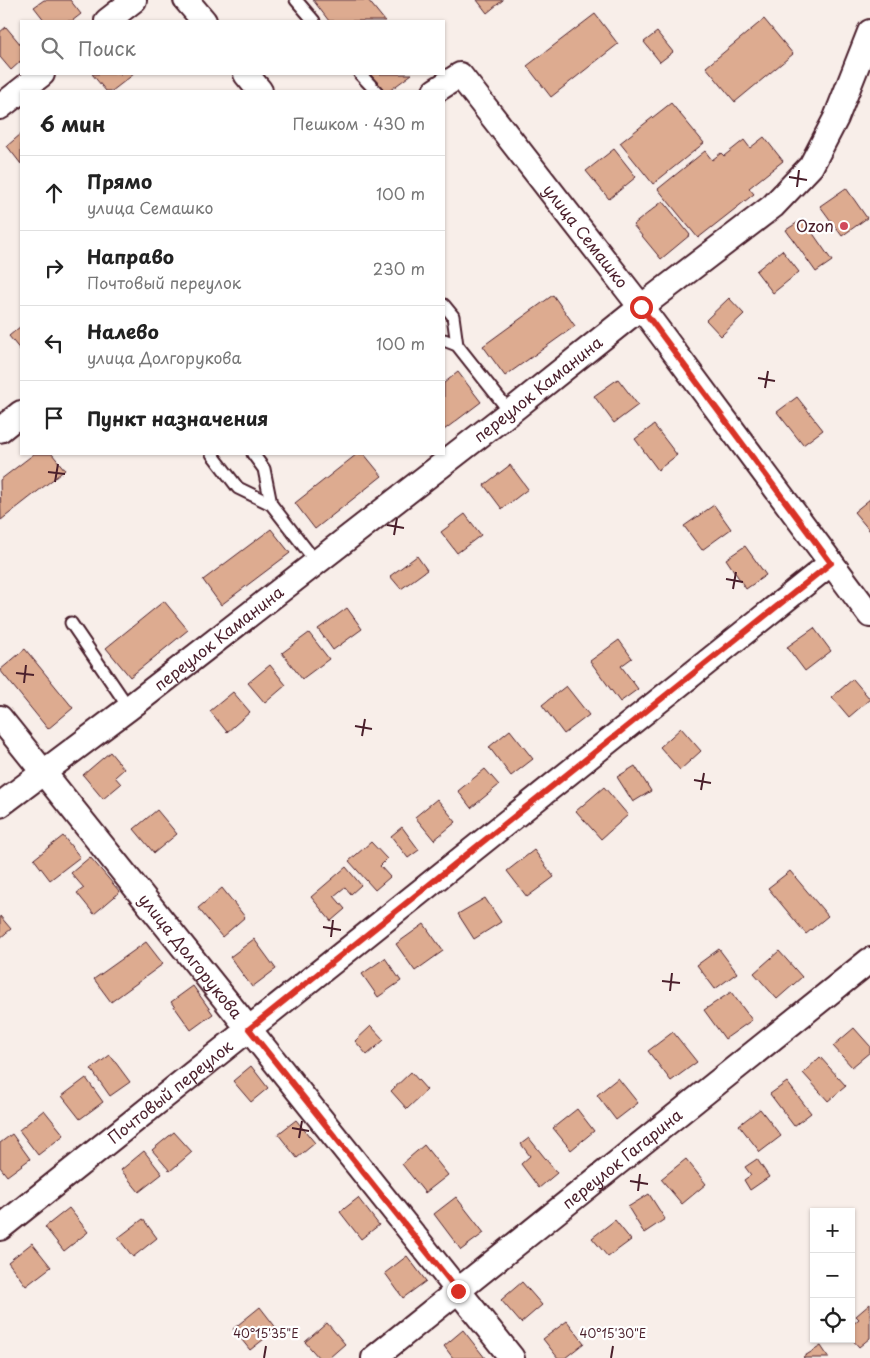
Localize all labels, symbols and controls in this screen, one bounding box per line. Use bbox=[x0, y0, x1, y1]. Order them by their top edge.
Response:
search box bbox=[20, 20, 445, 75]
icon: search bbox=[38, 34, 66, 62]
text: Поиск bbox=[78, 34, 136, 62]
text: 6 мин bbox=[40, 107, 106, 139]
text: Пешком · 430 m bbox=[293, 111, 425, 135]
text: Прямо bbox=[87, 167, 152, 195]
street label: улица Семашко bbox=[538, 178, 635, 293]
icon: ahead bbox=[40, 179, 68, 207]
text: 100 m bbox=[376, 181, 425, 205]
text: улица Семашко bbox=[87, 195, 213, 219]
place label: Ozon bbox=[796, 213, 834, 237]
marker: Ozon bbox=[838, 220, 850, 232]
text: Направо bbox=[87, 242, 174, 270]
icon: right bbox=[40, 254, 68, 282]
text: 230 m bbox=[373, 256, 425, 280]
text: Почтовый переулок bbox=[87, 270, 241, 294]
route start bbox=[630, 296, 653, 319]
text: Налево bbox=[87, 317, 159, 345]
icon: left bbox=[40, 329, 68, 357]
street label: переулок Каманина bbox=[468, 330, 607, 447]
text: 100 m bbox=[376, 331, 425, 355]
text: улица Долгорукова bbox=[87, 345, 242, 369]
icon: arrive bbox=[40, 404, 68, 432]
text: Пункт назначения bbox=[87, 404, 268, 432]
street label: переулок Каманина bbox=[148, 579, 288, 696]
street label: улица Долгорукова bbox=[134, 888, 249, 1023]
street label: Почтовый переулок bbox=[102, 1033, 238, 1149]
street label: переулок Гагарина bbox=[556, 1102, 687, 1214]
map controls bbox=[810, 1208, 855, 1343]
button: + bbox=[810, 1208, 855, 1253]
button: − bbox=[810, 1253, 855, 1298]
route end bbox=[447, 1280, 470, 1303]
button: locate bbox=[810, 1298, 855, 1343]
text: 40°15'35"E bbox=[233, 1324, 299, 1342]
text: 40°15'30"E bbox=[580, 1324, 646, 1342]

